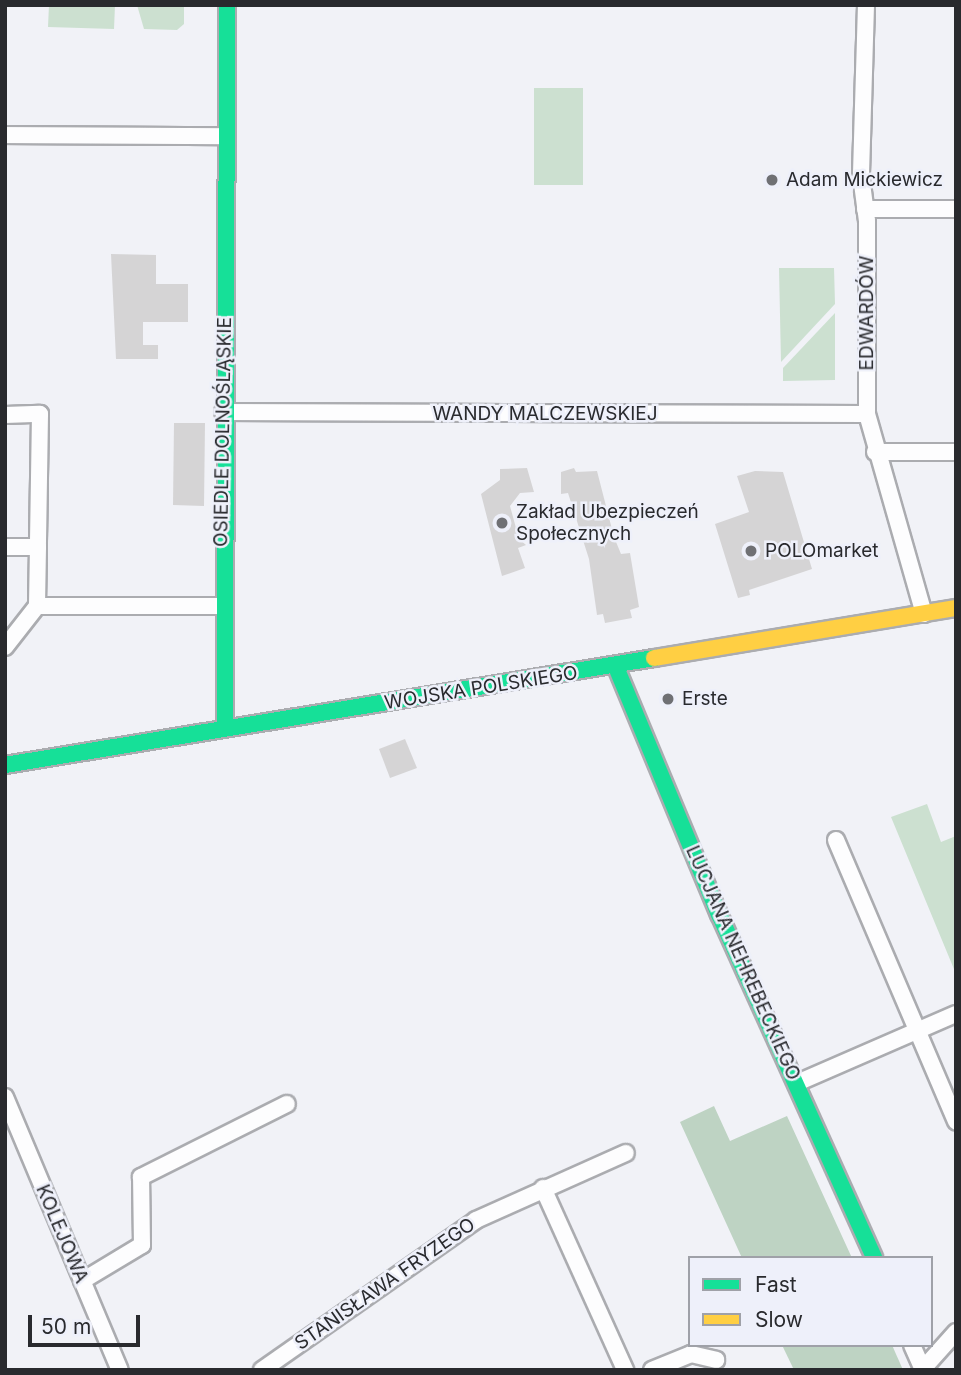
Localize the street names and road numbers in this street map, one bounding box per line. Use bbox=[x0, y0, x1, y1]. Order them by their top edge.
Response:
street label: EDWARDÓW bbox=[856, 255, 878, 371]
street label: OSIEDLE DOLNOŚLĄSKIE bbox=[210, 317, 236, 547]
street label: WANDY MALCZEWSKIEJ bbox=[432, 403, 658, 425]
street label: WOJSKA POLSKIEGO bbox=[383, 661, 579, 715]
street label: LUCJANA NEHREBECKIEGO bbox=[681, 842, 805, 1084]
street label: KOLEJOWA bbox=[31, 1181, 93, 1287]
street label: STANISŁAWA FRYZEGO bbox=[290, 1213, 480, 1355]

